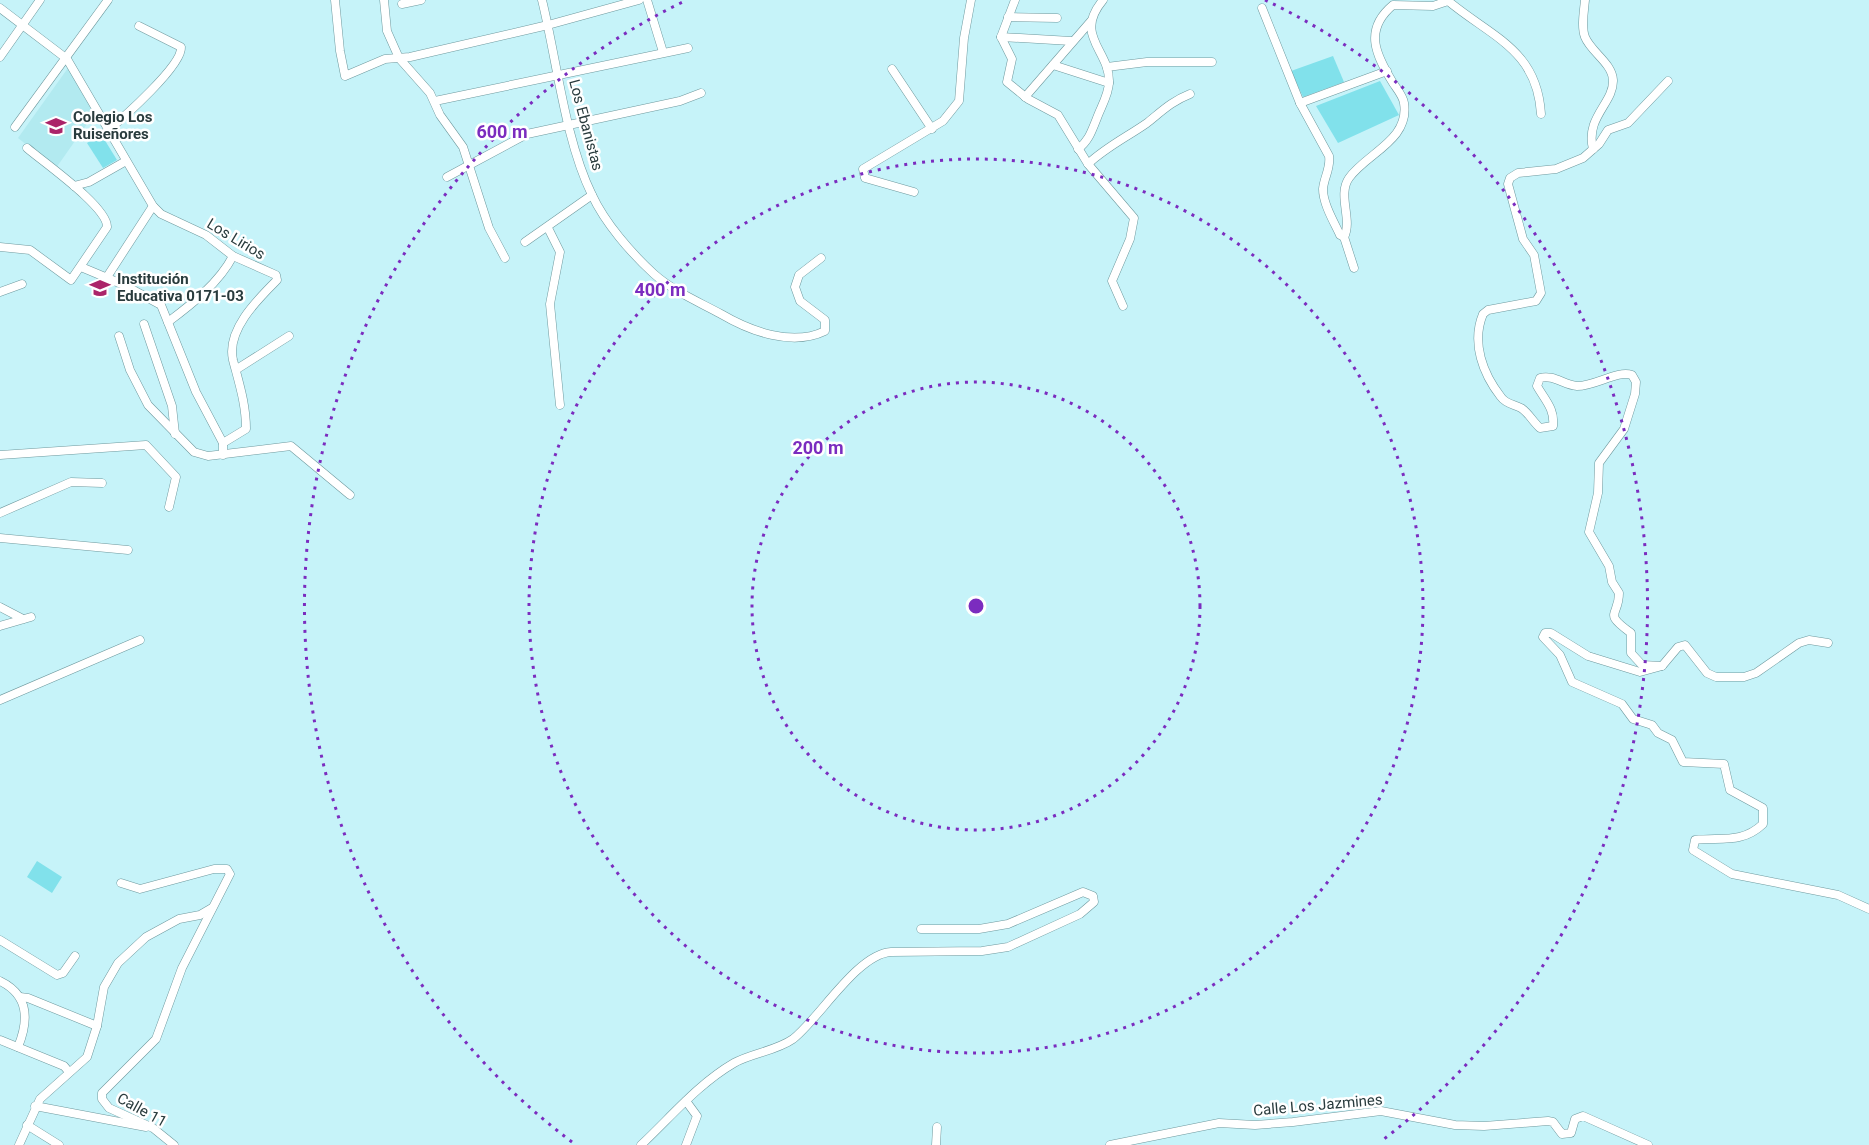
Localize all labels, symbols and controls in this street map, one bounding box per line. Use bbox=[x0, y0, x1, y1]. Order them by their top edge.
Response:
street label: Los Ebanistas bbox=[565, 77, 607, 173]
place label: Colegio Los Ruiseñores bbox=[73, 108, 153, 143]
school or university icon: Colegio Los Ruiseñores bbox=[44, 114, 68, 138]
text: 600 m bbox=[476, 121, 528, 142]
street label: Los Lirios bbox=[204, 215, 268, 263]
place label: Institución Educativa 0171-03 bbox=[117, 270, 244, 305]
school or university icon: Institución Educativa 0171-03 bbox=[88, 276, 112, 300]
text: 400 m bbox=[634, 279, 686, 300]
text: 200 m bbox=[792, 437, 844, 458]
centre of rings bbox=[966, 596, 986, 616]
street label: Calle 11 bbox=[114, 1089, 170, 1131]
street label: Calle Los Jazmines bbox=[1253, 1090, 1383, 1120]

